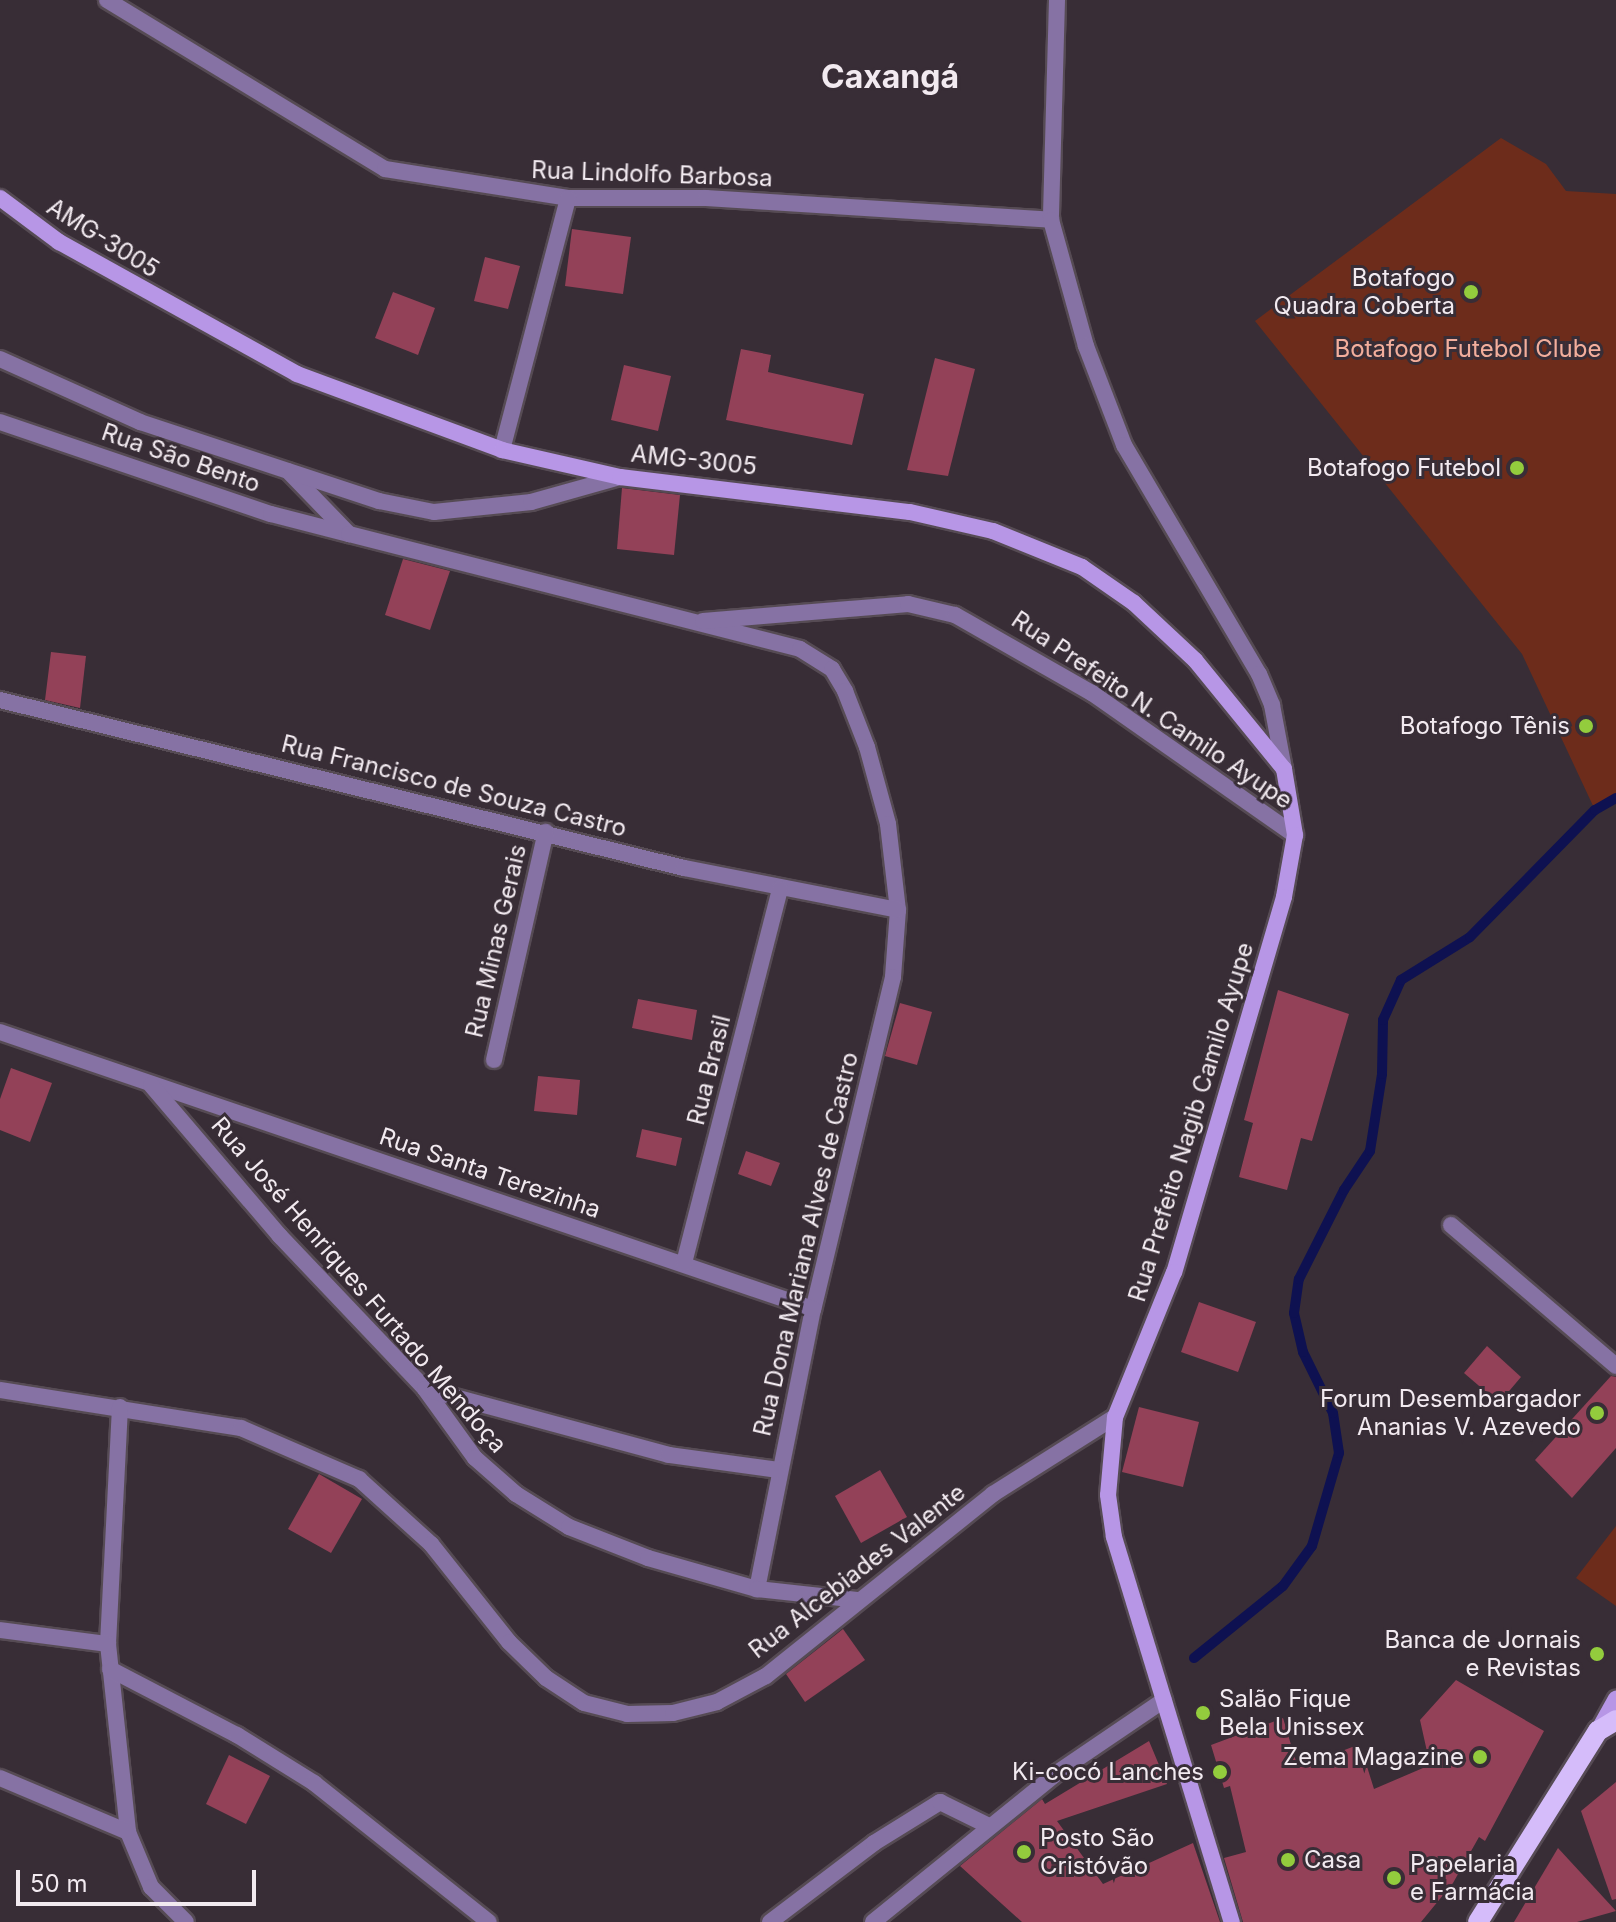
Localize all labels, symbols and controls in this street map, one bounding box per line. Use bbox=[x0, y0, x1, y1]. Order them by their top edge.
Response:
district label: Caxangá bbox=[821, 58, 959, 96]
street label: Rua Lindolfo Barbosa bbox=[531, 155, 773, 193]
street label: AMG-3005 bbox=[42, 192, 164, 284]
place label: Botafogo Quadra Coberta bbox=[1274, 264, 1455, 320]
marker: Botafogo Quadra Coberta bbox=[1462, 283, 1480, 301]
park label: Botafogo Futebol Clube bbox=[1334, 335, 1602, 363]
street label: Rua São Bento bbox=[98, 417, 264, 499]
street label: AMG-3005 bbox=[630, 439, 758, 481]
place label: Botafogo Futebol bbox=[1307, 454, 1501, 482]
marker: Botafogo Futebol bbox=[1508, 459, 1526, 477]
street label: Rua Prefeito N. Camilo Ayupe bbox=[1006, 605, 1298, 815]
place label: Botafogo Tênis bbox=[1400, 712, 1570, 740]
marker: Botafogo Tênis bbox=[1577, 717, 1595, 735]
street label: Rua Francisco de Souza Castro bbox=[279, 729, 629, 843]
street label: Rua Minas Gerais bbox=[460, 842, 532, 1040]
street label: Rua Prefeito Nagib Camilo Ayupe bbox=[1123, 939, 1259, 1305]
street label: Rua Brasil bbox=[681, 1012, 737, 1128]
street label: Rua Dona Mariana Alves de Castro bbox=[748, 1049, 864, 1439]
street label: Rua José Henriques Furtado Mendoça bbox=[205, 1111, 513, 1459]
street label: Rua Santa Terezinha bbox=[376, 1122, 604, 1224]
place label: Forum Desembargador Ananias V. Azevedo bbox=[1320, 1385, 1581, 1441]
marker: Forum Desembargador Ananias V. Azevedo bbox=[1588, 1404, 1606, 1422]
street label: Rua Alcebiades Valente bbox=[743, 1478, 971, 1664]
place label: Banca de Jornais e Revistas bbox=[1384, 1626, 1581, 1682]
marker: Banca de Jornais e Revistas bbox=[1588, 1645, 1606, 1663]
place label: Salão Fique Bela Unissex bbox=[1219, 1685, 1364, 1741]
marker: Salão Fique Bela Unissex bbox=[1194, 1704, 1212, 1722]
place label: Zema Magazine bbox=[1283, 1743, 1464, 1771]
marker: Zema Magazine bbox=[1471, 1748, 1489, 1766]
place label: Ki-cocó Lanches bbox=[1012, 1758, 1204, 1786]
marker: Ki-cocó Lanches bbox=[1211, 1763, 1229, 1781]
place label: Posto São Cristóvão bbox=[1040, 1824, 1154, 1880]
marker: Posto São Cristóvão bbox=[1015, 1843, 1033, 1861]
place label: Casa bbox=[1304, 1846, 1361, 1874]
place label: Papelaria e Farmácia bbox=[1410, 1850, 1535, 1906]
marker: Casa bbox=[1279, 1851, 1297, 1869]
scale bar bbox=[20, 1854, 260, 1904]
text: 50 m bbox=[30, 1869, 88, 1898]
marker: Papelaria e Farmácia bbox=[1385, 1869, 1403, 1887]

